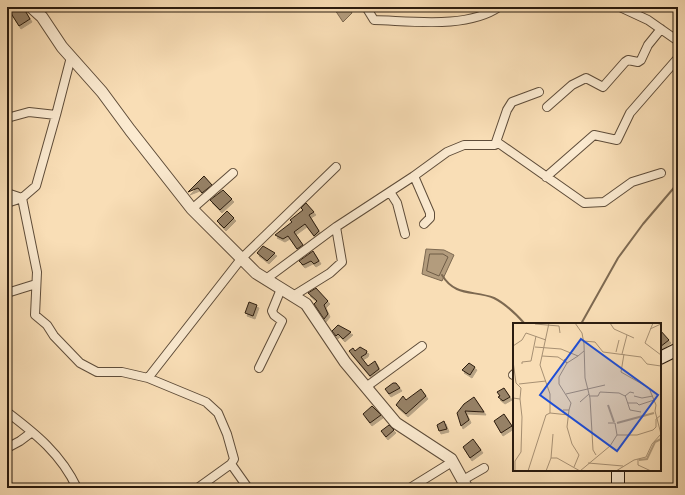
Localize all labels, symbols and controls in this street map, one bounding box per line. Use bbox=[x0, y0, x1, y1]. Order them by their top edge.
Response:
inset map bbox=[513, 323, 661, 471]

